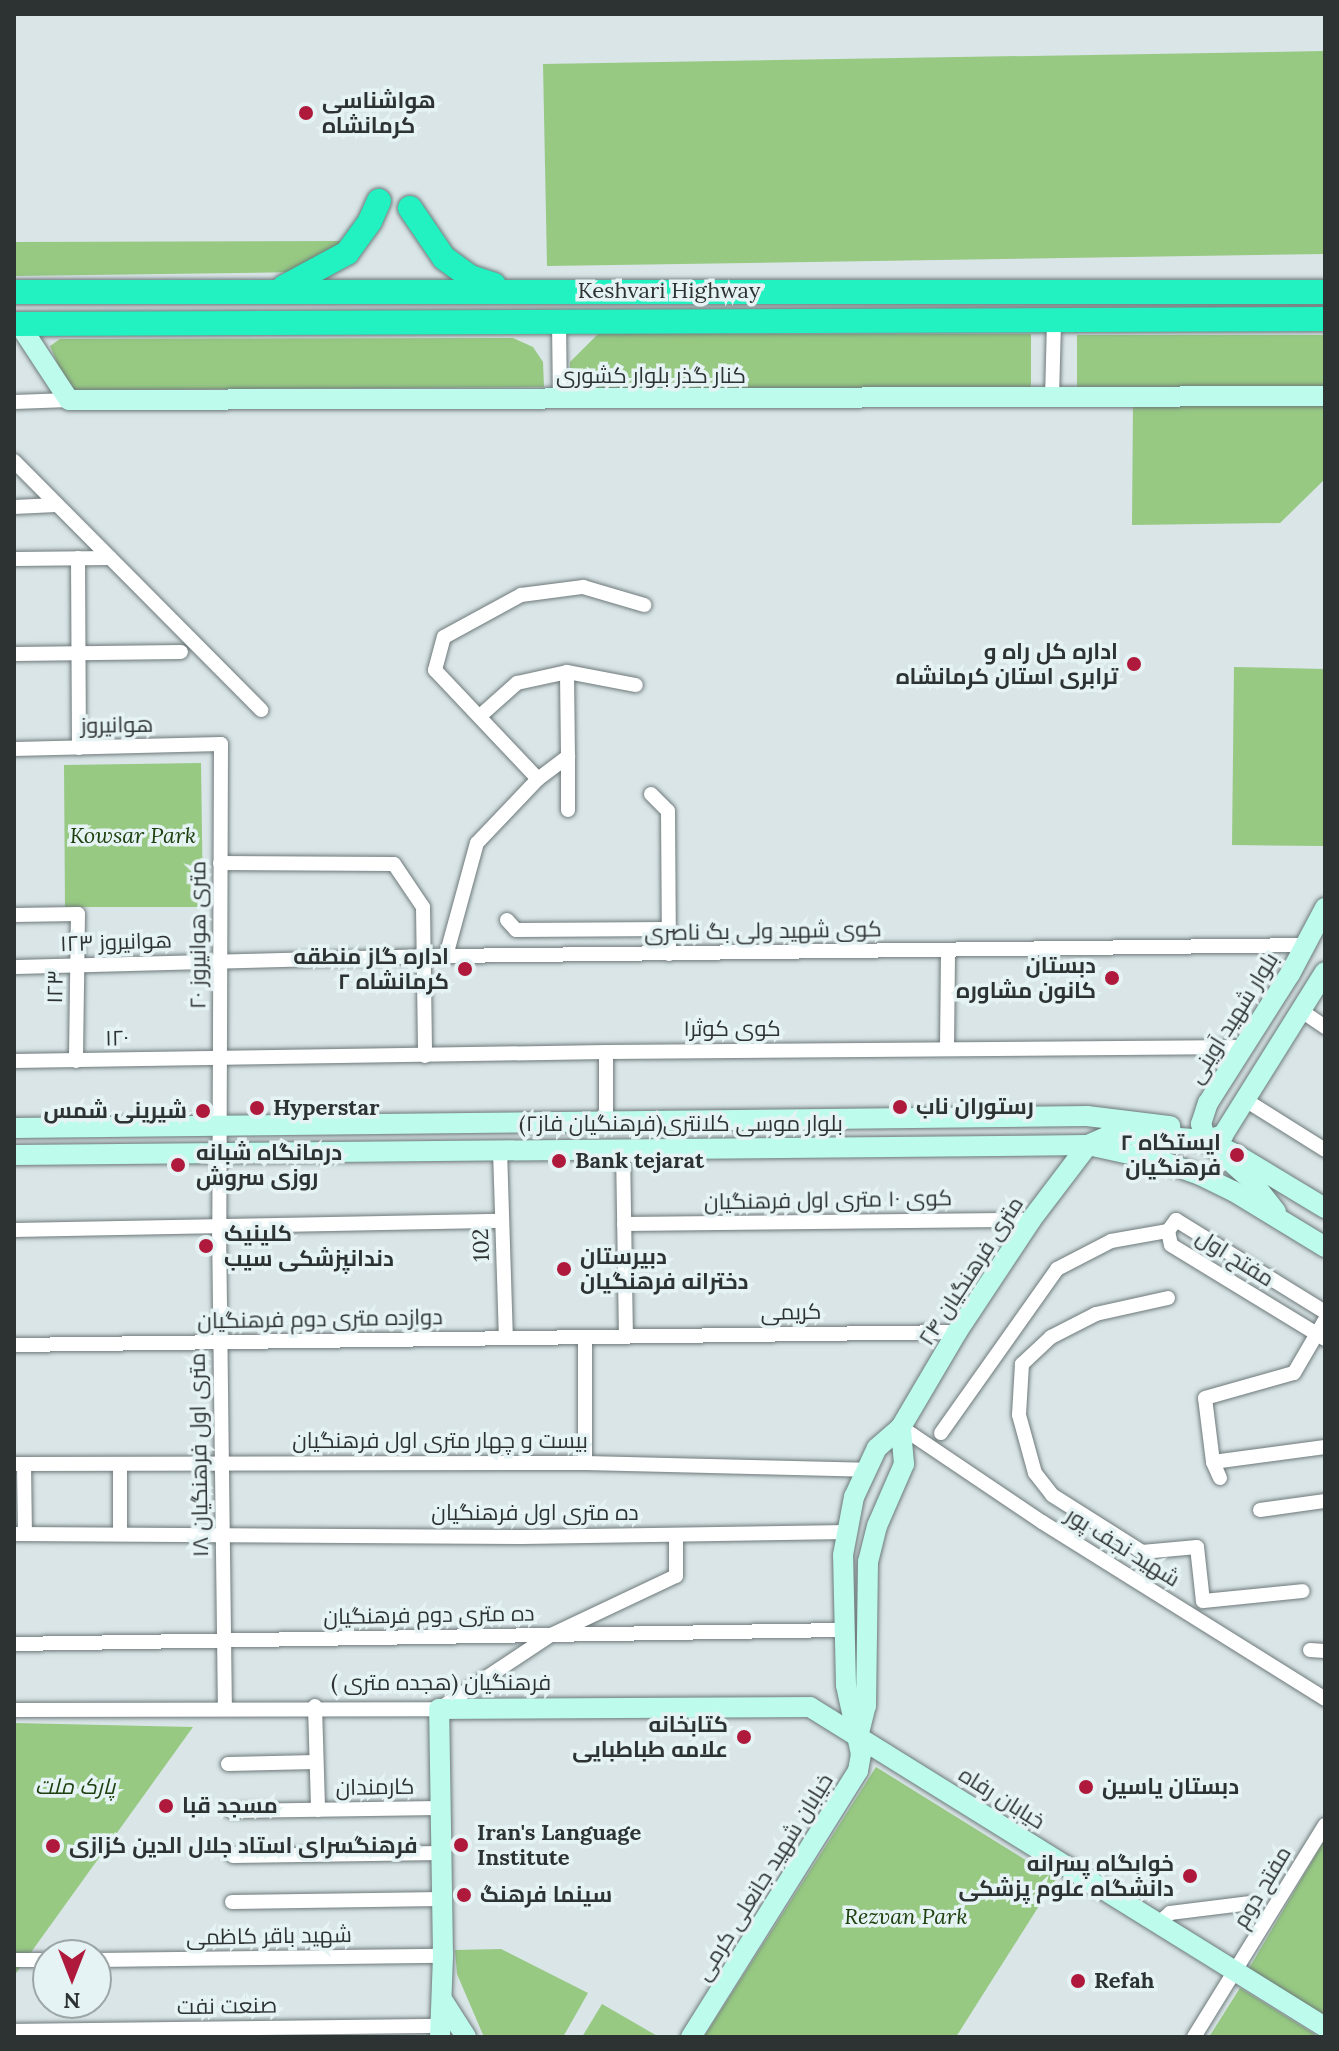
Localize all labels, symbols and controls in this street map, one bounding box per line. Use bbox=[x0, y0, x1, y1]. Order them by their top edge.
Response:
place label: هواشناسی کرمانشاه bbox=[322, 87, 436, 138]
marker: هواشناسی کرمانشاه bbox=[297, 104, 315, 122]
street label: Keshvari Highway bbox=[578, 278, 760, 304]
street label: کنار گذر بلوار کشوری bbox=[556, 363, 746, 389]
place label: اداره کل راه و ترابری استان کرمانشاه bbox=[896, 638, 1118, 690]
marker: اداره کل راه و ترابری استان کرمانشاه bbox=[1125, 655, 1143, 673]
street label: هوانیروز bbox=[80, 711, 154, 739]
park label: Kowsar Park bbox=[70, 823, 196, 849]
street label: ۲۰ متری هوانیروز bbox=[185, 861, 211, 1009]
street label: کوی شهید ولی بگ ناصری bbox=[644, 916, 882, 946]
street label: ۱۲۳ هوانیروز bbox=[60, 927, 172, 957]
place label: اداره گاز منطقه ۲ کرمانشاه bbox=[293, 943, 449, 994]
street label: بلوار شهید آوینی bbox=[1182, 948, 1284, 1088]
place label: دبستان کانون مشاوره bbox=[956, 952, 1096, 1004]
marker: اداره گاز منطقه ۲ کرمانشاه bbox=[456, 960, 474, 978]
marker: دبستان کانون مشاوره bbox=[1103, 969, 1121, 987]
street label: ۱۲۳ bbox=[42, 970, 68, 1004]
street label: کوی کوثر۱ bbox=[683, 1016, 781, 1042]
street label: ۱۲۰ bbox=[105, 1025, 129, 1051]
place label: رستوران ناب bbox=[916, 1094, 1034, 1120]
place label: Hyperstar bbox=[273, 1095, 380, 1121]
place label: شیرینی شمس bbox=[43, 1098, 187, 1124]
marker: رستوران ناب bbox=[891, 1098, 909, 1116]
marker: Hyperstar bbox=[248, 1099, 266, 1117]
marker: شیرینی شمس bbox=[194, 1102, 212, 1120]
street label: بلوار موسی کلانتری(فرهنگیان فاز۲) bbox=[519, 1111, 843, 1137]
place label: ایستگاه ۲ فرهنگیان bbox=[1120, 1129, 1221, 1180]
place label: درمانگاه شبانه روزی سروش bbox=[196, 1139, 342, 1190]
marker: ایستگاه ۲ فرهنگیان bbox=[1228, 1146, 1246, 1164]
place label: Bank tejarat bbox=[575, 1148, 704, 1174]
marker: Bank tejarat bbox=[550, 1152, 568, 1170]
marker: درمانگاه شبانه روزی سروش bbox=[167, 1154, 189, 1176]
street label: کوی ۱۰ متری اول فرهنگیان bbox=[704, 1185, 952, 1215]
street label: ۲۴ متری فرهنگیان bbox=[913, 1192, 1029, 1350]
place label: کلینیک دندانپزشکی سیب bbox=[224, 1220, 394, 1272]
street label: مفتح اول bbox=[1191, 1224, 1279, 1292]
street label: 102 bbox=[467, 1228, 495, 1262]
marker: کلینیک دندانپزشکی سیب bbox=[195, 1235, 217, 1257]
place label: دبیرستان دخترانه فرهنگیان bbox=[580, 1243, 749, 1294]
marker: دبیرستان دخترانه فرهنگیان bbox=[555, 1260, 573, 1278]
street label: کریمی bbox=[761, 1298, 821, 1326]
street label: دوازده متری دوم فرهنگیان bbox=[197, 1304, 443, 1334]
street label: ۱۸ متری اول فرهنگیان bbox=[184, 1353, 214, 1557]
street label: بیست و چهار متری اول فرهنگیان bbox=[292, 1428, 588, 1454]
street label: ده متری اول فرهنگیان bbox=[431, 1500, 639, 1526]
street label: شهید نجف پور bbox=[1061, 1502, 1185, 1592]
street label: ده متری دوم فرهنگیان bbox=[323, 1600, 535, 1630]
street label: فرهنگیان (هجده متری ) bbox=[331, 1670, 551, 1696]
place label: کتابخانه علامه طباطبایی bbox=[572, 1711, 728, 1762]
marker: کتابخانه علامه طباطبایی bbox=[735, 1728, 753, 1746]
street label: خیابان رفاه bbox=[954, 1761, 1050, 1835]
street label: خیابان شهید جانعلی کرمی bbox=[689, 1769, 839, 1985]
street label: کارمندان bbox=[335, 1773, 415, 1801]
park label: پارک ملت bbox=[35, 1774, 115, 1800]
place label: دبستان یاسین bbox=[1102, 1774, 1239, 1800]
marker: دبستان یاسین bbox=[1077, 1778, 1095, 1796]
place label: مسجد قبا bbox=[182, 1793, 278, 1819]
marker: مسجد قبا bbox=[157, 1797, 175, 1815]
place label: Iran's Language Institute bbox=[477, 1819, 641, 1870]
place label: فرهنگسرای استاد جلال الدین کزازی bbox=[69, 1833, 418, 1859]
marker: Iran's Language Institute bbox=[452, 1836, 470, 1854]
marker: فرهنگسرای استاد جلال الدین کزازی bbox=[44, 1837, 62, 1855]
street label: مفتح دوم bbox=[1227, 1841, 1297, 1933]
place label: خوابگاه پسرانه دانشگاه علوم پزشکی bbox=[958, 1850, 1174, 1902]
marker: خوابگاه پسرانه دانشگاه علوم پزشکی bbox=[1181, 1867, 1199, 1885]
place label: سینما فرهنگ bbox=[480, 1882, 612, 1908]
marker: سینما فرهنگ bbox=[455, 1886, 473, 1904]
park label: Rezvan Park bbox=[844, 1904, 968, 1930]
street label: شهید باقر کاظمی bbox=[186, 1921, 352, 1951]
north arrow bbox=[32, 1939, 112, 2019]
place label: Refah bbox=[1094, 1968, 1154, 1994]
marker: Refah bbox=[1069, 1972, 1087, 1990]
text: N bbox=[64, 1987, 81, 2015]
street label: صنعت نفت bbox=[177, 1992, 277, 2020]

